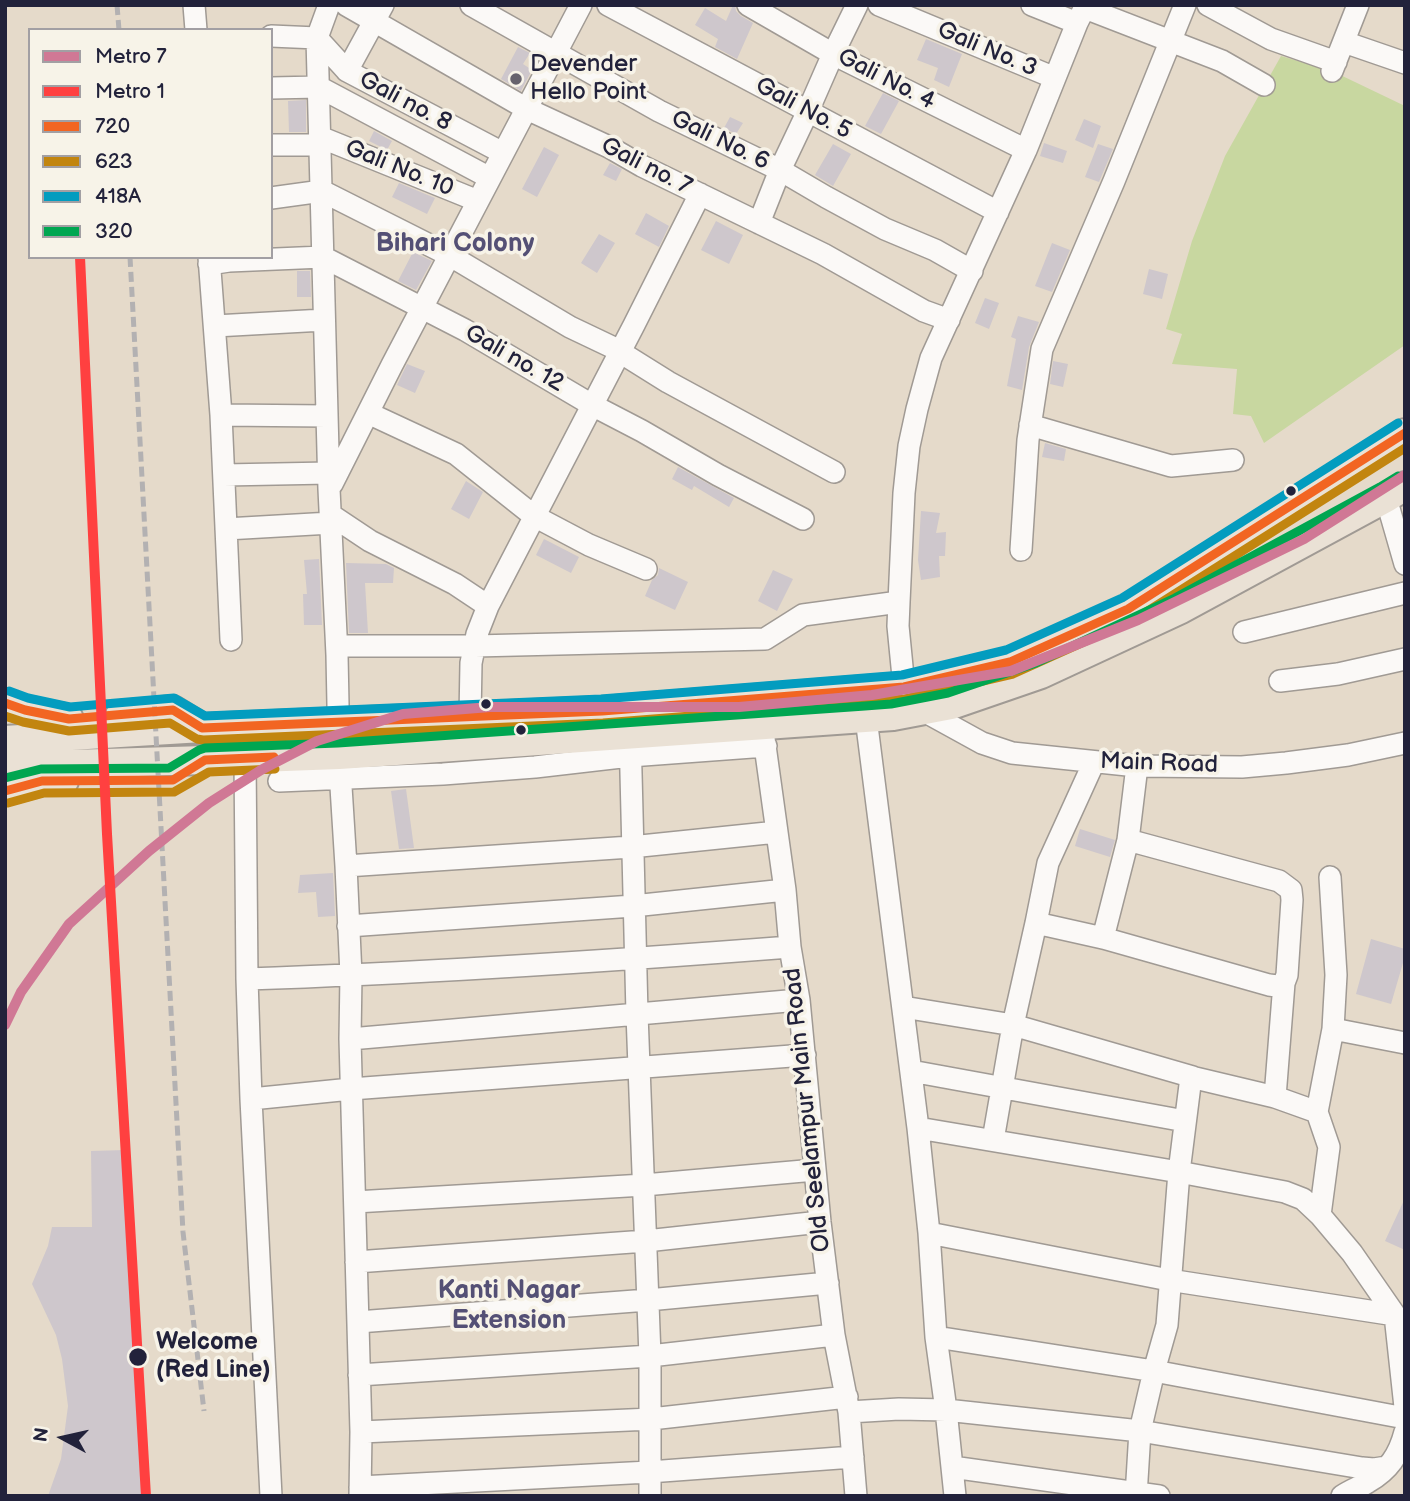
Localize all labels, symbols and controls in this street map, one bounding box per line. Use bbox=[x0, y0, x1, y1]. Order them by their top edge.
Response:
street label: Gali No. 3 bbox=[933, 16, 1041, 84]
legend bbox=[28, 28, 273, 259]
street label: Gali No. 4 bbox=[832, 43, 940, 117]
text: Metro 7 bbox=[95, 44, 167, 69]
place label: Devender Hello Point bbox=[530, 51, 647, 107]
street label: Gali no. 8 bbox=[354, 66, 456, 138]
marker: Devender Hello Point bbox=[508, 71, 524, 87]
street label: Gali No. 5 bbox=[750, 72, 856, 146]
text: Metro 1 bbox=[95, 79, 165, 104]
street label: Gali No. 6 bbox=[666, 105, 774, 177]
text: 720 bbox=[95, 114, 130, 139]
street label: Gali no. 7 bbox=[596, 132, 696, 202]
street label: Gali No. 10 bbox=[341, 134, 457, 204]
text: 623 bbox=[95, 149, 133, 174]
text: 418A bbox=[95, 184, 141, 209]
text: 320 bbox=[95, 219, 133, 244]
district label: Bihari Colony bbox=[376, 228, 534, 260]
street label: Gali no. 12 bbox=[459, 319, 569, 399]
unlabelled marker bbox=[1284, 484, 1298, 498]
unlabelled marker bbox=[479, 697, 493, 711]
unlabelled marker bbox=[514, 723, 528, 737]
street label: Main Road bbox=[1100, 748, 1218, 780]
street label: Old Seelampur Main Road bbox=[779, 967, 837, 1253]
district label: Kanti Nagar Extension bbox=[438, 1275, 580, 1336]
place label: Welcome (Red Line) bbox=[156, 1329, 271, 1385]
marker: Welcome (Red Line) bbox=[127, 1346, 149, 1368]
north arrow bbox=[28, 1403, 98, 1473]
text: N bbox=[29, 1426, 54, 1444]

